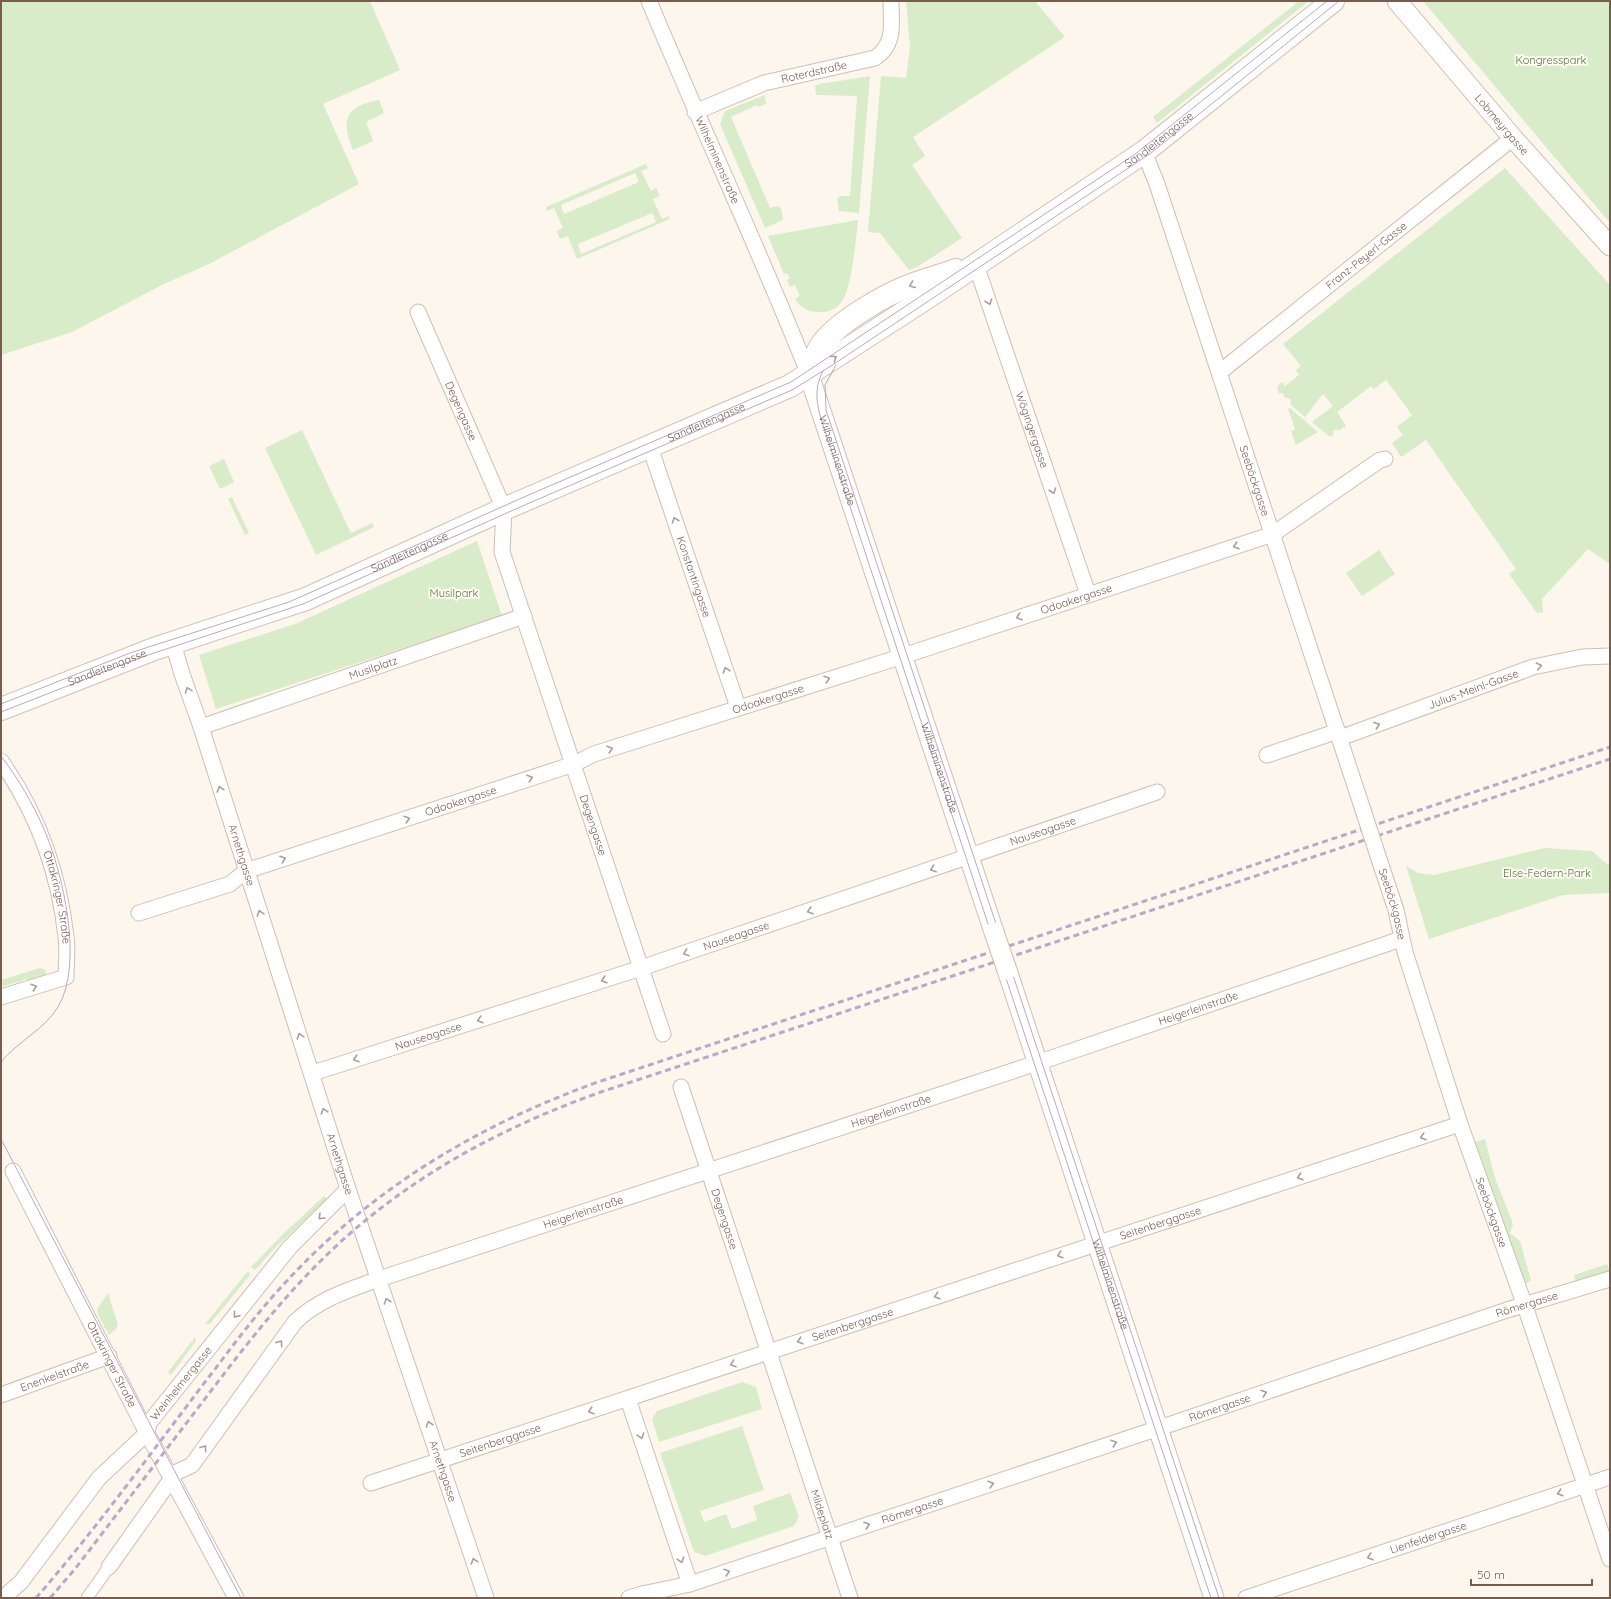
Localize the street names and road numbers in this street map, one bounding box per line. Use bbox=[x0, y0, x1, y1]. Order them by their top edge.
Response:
street label: Roterdstraße bbox=[780, 58, 848, 86]
street label: Lobmeyrgasse bbox=[1472, 91, 1532, 158]
street label: Sandleitengasse bbox=[1122, 108, 1196, 170]
street label: Wilhelminenstraße bbox=[692, 114, 743, 206]
street label: Franz-Peyerl-Gasse bbox=[1323, 219, 1410, 292]
street label: Degengasse bbox=[442, 379, 480, 443]
street label: Wögingergasse bbox=[1013, 390, 1052, 470]
street label: Sandleitengasse bbox=[665, 399, 747, 445]
street label: Wilhelminenstraße bbox=[816, 413, 859, 507]
street label: Seeböckgasse bbox=[1237, 444, 1273, 518]
street label: Sandleitengasse bbox=[369, 528, 450, 576]
street label: Konstantingasse bbox=[674, 534, 714, 619]
street label: Odoakergasse bbox=[1039, 581, 1114, 617]
street label: Sandleitengasse bbox=[66, 646, 148, 689]
street label: Musilplatz bbox=[347, 653, 399, 683]
street label: Julius-Meinl-Gasse bbox=[1426, 666, 1520, 712]
street label: Odoakergasse bbox=[730, 681, 806, 717]
street label: Wilhelminenstraße bbox=[918, 721, 961, 815]
street label: Odoakergasse bbox=[423, 783, 498, 819]
street label: Degengasse bbox=[577, 793, 610, 857]
street label: Nauseagasse bbox=[1008, 813, 1078, 849]
street label: Arnethgasse bbox=[225, 822, 258, 888]
street label: Ottakringer Straße bbox=[40, 849, 74, 945]
street label: Seeböckgasse bbox=[1376, 867, 1409, 941]
street label: Nauseagasse bbox=[701, 918, 771, 953]
street label: Heigerleinstraße bbox=[1156, 988, 1240, 1028]
street label: Nauseagasse bbox=[393, 1019, 463, 1053]
street label: Heigerleinstraße bbox=[849, 1091, 933, 1131]
street label: Arnethgasse bbox=[324, 1131, 356, 1197]
street label: Seeböckgasse bbox=[1473, 1175, 1511, 1249]
street label: Degengasse bbox=[708, 1187, 741, 1251]
street label: Heigerleinstraße bbox=[541, 1192, 625, 1232]
street label: Seitenberggasse bbox=[1118, 1203, 1203, 1243]
street label: Wilhelminenstraße bbox=[1089, 1237, 1132, 1331]
street label: Römergasse bbox=[1494, 1288, 1560, 1320]
street label: Seitenberggasse bbox=[810, 1304, 895, 1344]
street label: Ottakringer Straße bbox=[84, 1319, 140, 1410]
street label: Weinheimergasse bbox=[147, 1344, 215, 1423]
street label: Enenkelstraße bbox=[18, 1357, 91, 1394]
street label: Römergasse bbox=[1187, 1391, 1252, 1424]
street label: Seitenberggasse bbox=[458, 1420, 543, 1460]
street label: Arnethgasse bbox=[426, 1438, 460, 1504]
street label: Mildeplatz bbox=[808, 1488, 837, 1541]
street label: Römergasse bbox=[880, 1493, 945, 1527]
street label: Lienfeldergasse bbox=[1388, 1518, 1468, 1557]

